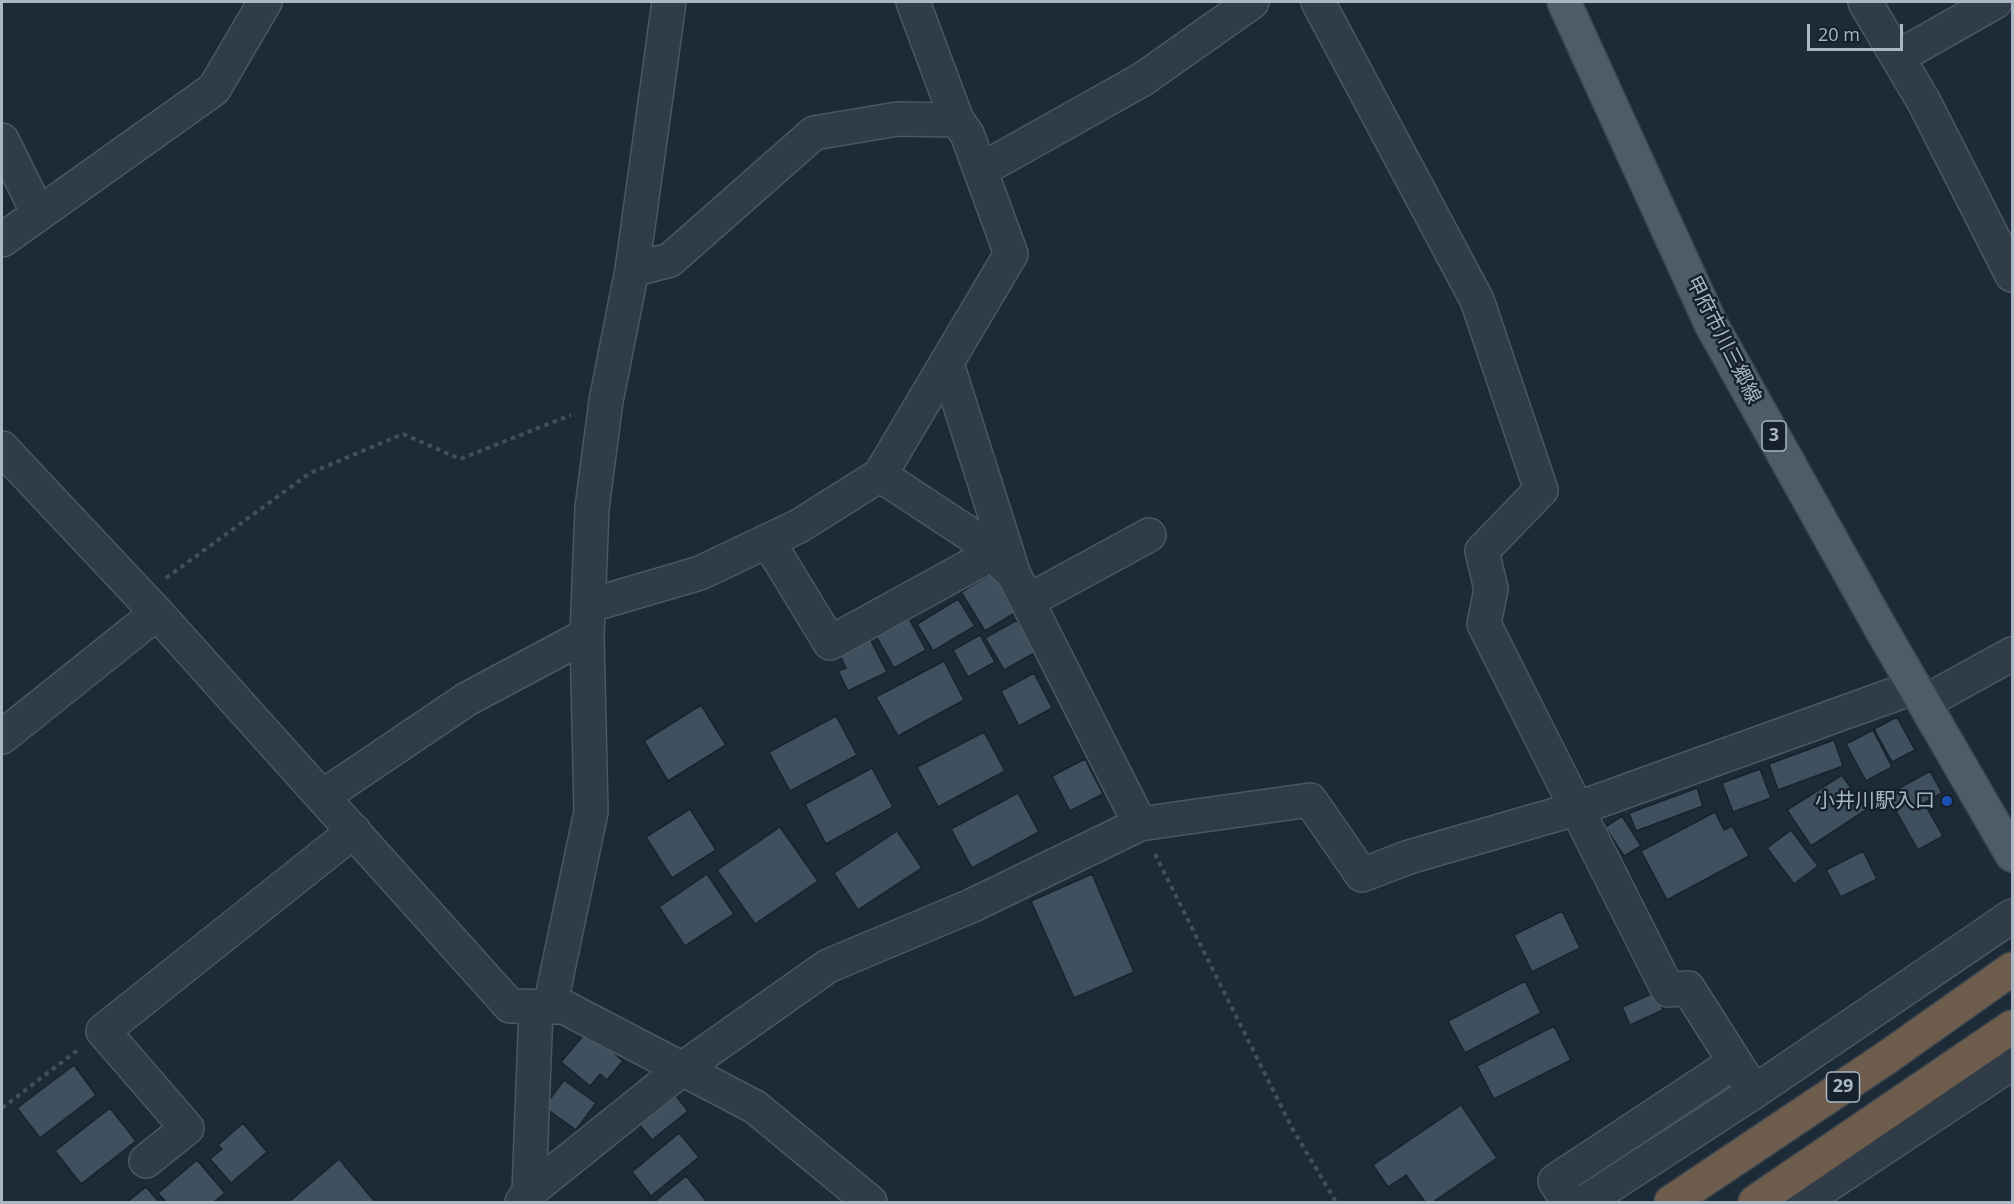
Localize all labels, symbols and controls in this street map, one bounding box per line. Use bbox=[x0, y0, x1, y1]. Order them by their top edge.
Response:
scale bar bbox=[1810, 12, 1906, 50]
text: 20 m bbox=[1818, 22, 1860, 46]
street label: 甲府市川三郷線 bbox=[1681, 272, 1765, 408]
road number: 3 bbox=[1762, 421, 1786, 451]
place label: 小井川駅入口 bbox=[1815, 789, 1935, 813]
marker: 小井川駅入口 bbox=[1940, 794, 1954, 808]
road number: 29 bbox=[1826, 1072, 1860, 1102]

